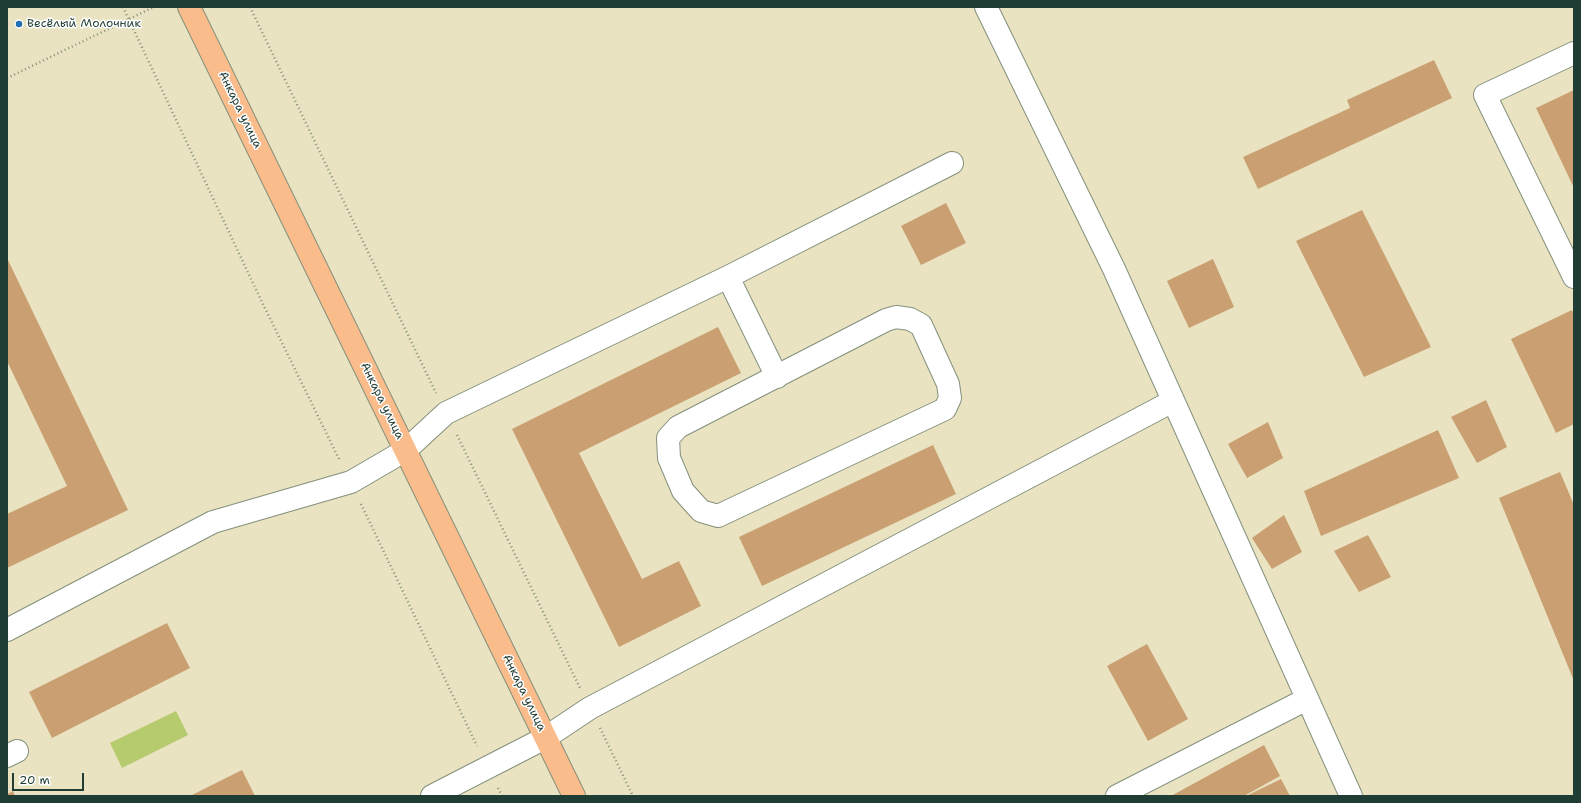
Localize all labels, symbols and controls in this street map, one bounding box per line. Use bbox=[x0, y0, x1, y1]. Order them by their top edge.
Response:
place label: Весёлый Молочник bbox=[27, 17, 141, 31]
marker: Весёлый Молочник bbox=[14, 19, 24, 29]
street label: Анкара улица bbox=[215, 69, 265, 151]
street label: Анкара улица bbox=[357, 360, 407, 442]
street label: Анкара улица bbox=[499, 652, 549, 734]
scale bar bbox=[14, 765, 86, 791]
text: 20 m bbox=[19, 772, 50, 788]

